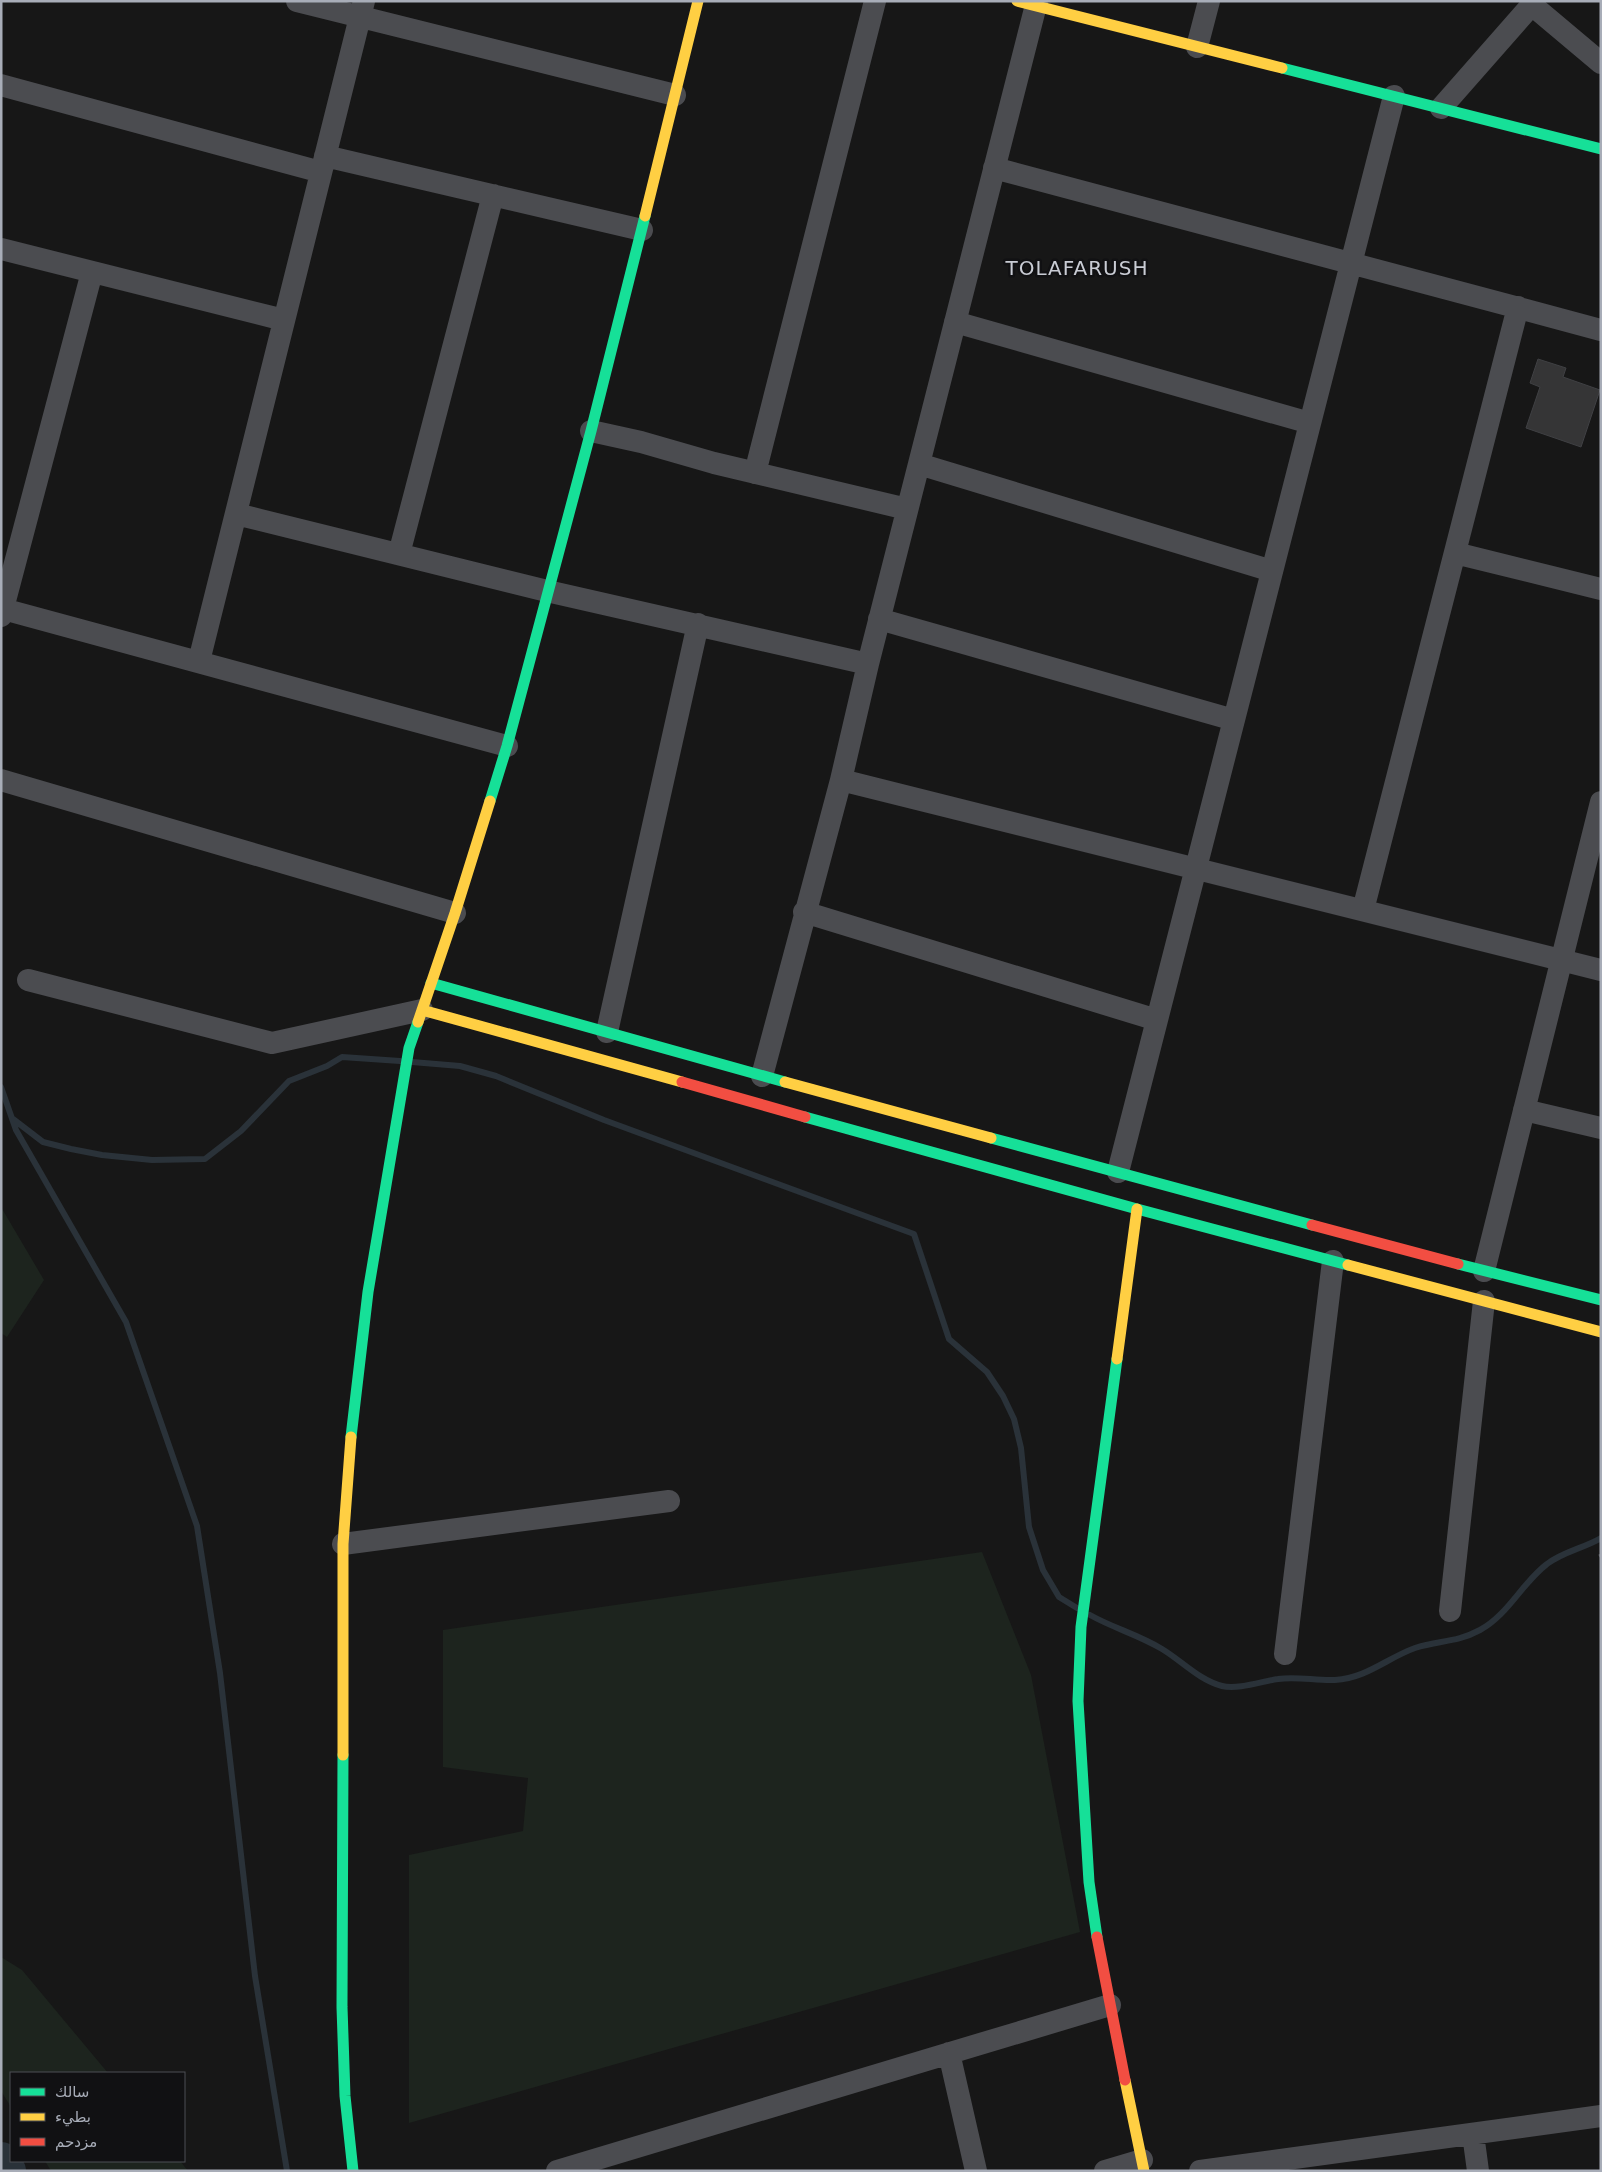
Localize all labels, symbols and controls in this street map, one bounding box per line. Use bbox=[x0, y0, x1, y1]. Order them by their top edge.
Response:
district label: TOLAFARUSH bbox=[1005, 256, 1148, 280]
legend bbox=[10, 2072, 185, 2162]
text: سالك bbox=[55, 2083, 89, 2101]
text: بطيء bbox=[55, 2108, 91, 2127]
text: مزدحم bbox=[55, 2133, 97, 2151]

